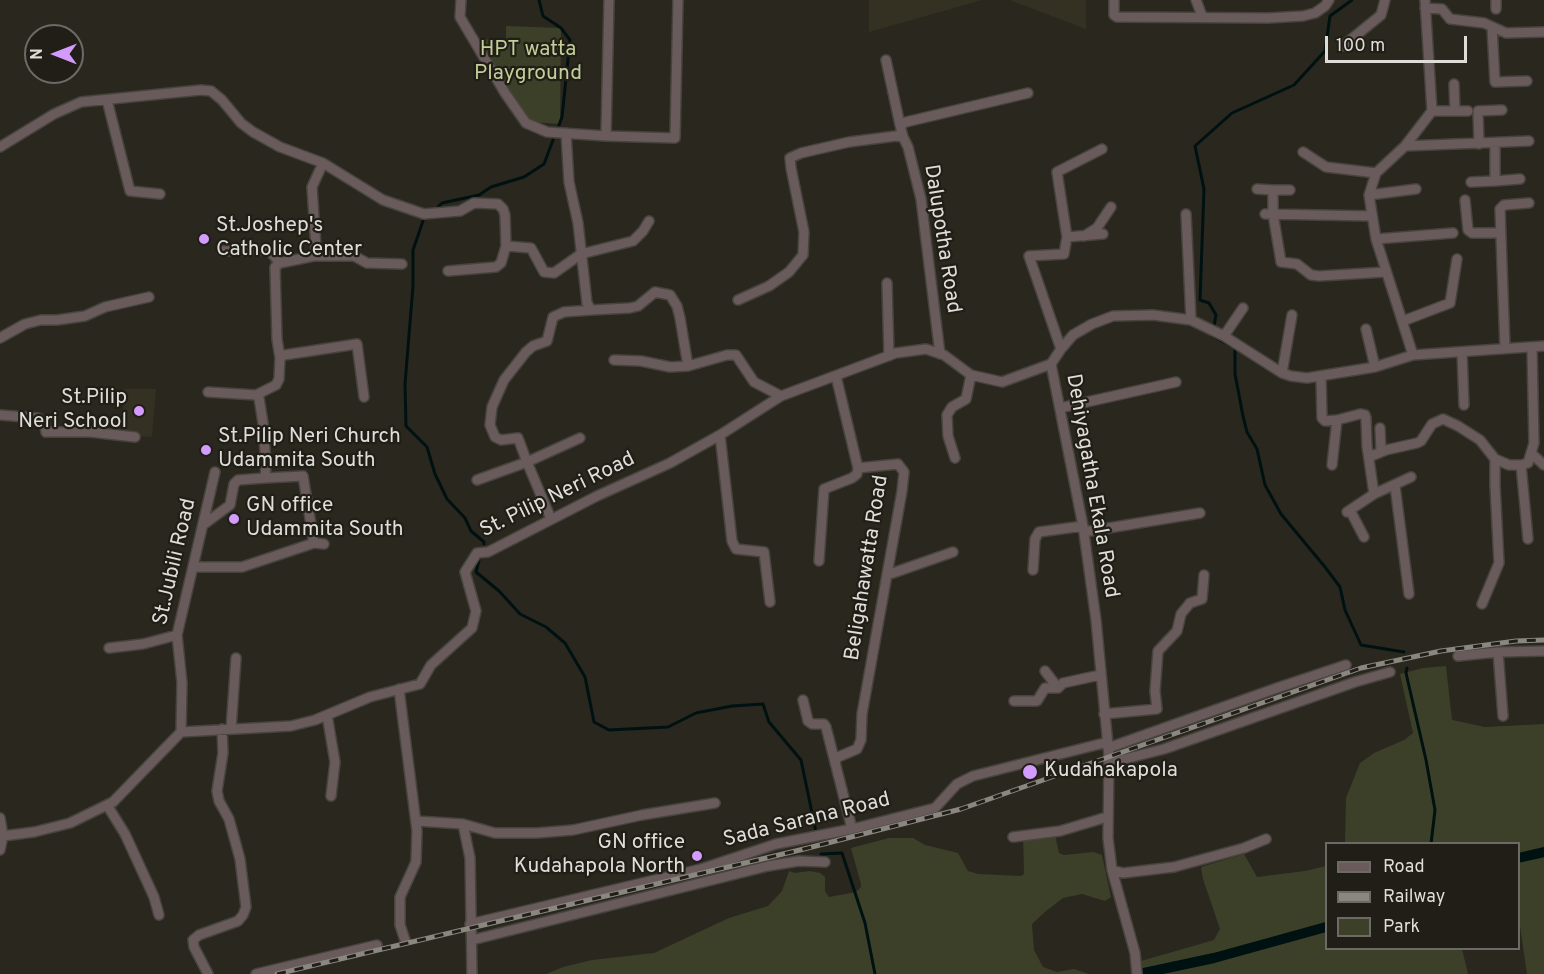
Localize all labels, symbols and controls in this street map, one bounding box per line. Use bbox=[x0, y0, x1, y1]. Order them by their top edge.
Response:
north arrow bbox=[24, 24, 84, 84]
scale bar bbox=[1328, 24, 1470, 62]
text: 100 m bbox=[1336, 35, 1385, 58]
park label: HPT watta Playground bbox=[474, 38, 582, 88]
text: N bbox=[28, 48, 48, 60]
street label: Dalupotha Road bbox=[917, 163, 965, 315]
place label: St.Joshep's Catholic Center bbox=[216, 214, 362, 264]
marker: St.Joshep's Catholic Center bbox=[197, 232, 211, 246]
street label: Dehiyagatha Ekala Road bbox=[1059, 372, 1123, 600]
place label: St.Pilip Neri School bbox=[18, 386, 127, 436]
marker: St.Pilip Neri School bbox=[132, 404, 146, 418]
place label: St.Pilip Neri Church Udammita South bbox=[218, 425, 401, 475]
marker: St.Pilip Neri Church Udammita South bbox=[199, 443, 213, 457]
street label: St. Pilip Neri Road bbox=[476, 448, 640, 544]
street label: Beligahawatta Road bbox=[841, 474, 895, 662]
place label: GN office Udammita South bbox=[246, 494, 404, 544]
street label: St.Jubili Road bbox=[149, 496, 203, 628]
marker: GN office Udammita South bbox=[227, 512, 241, 526]
place label: Kudahakapola bbox=[1044, 759, 1178, 785]
marker: Kudahakapola bbox=[1021, 763, 1039, 781]
street label: Sada Sarana Road bbox=[721, 788, 893, 854]
place label: GN office Kudahapola North bbox=[514, 831, 685, 881]
legend bbox=[1325, 842, 1520, 950]
marker: GN office Kudahapola North bbox=[690, 849, 704, 863]
text: Road bbox=[1383, 856, 1425, 879]
text: Railway bbox=[1383, 886, 1445, 909]
text: Park bbox=[1383, 916, 1420, 939]

